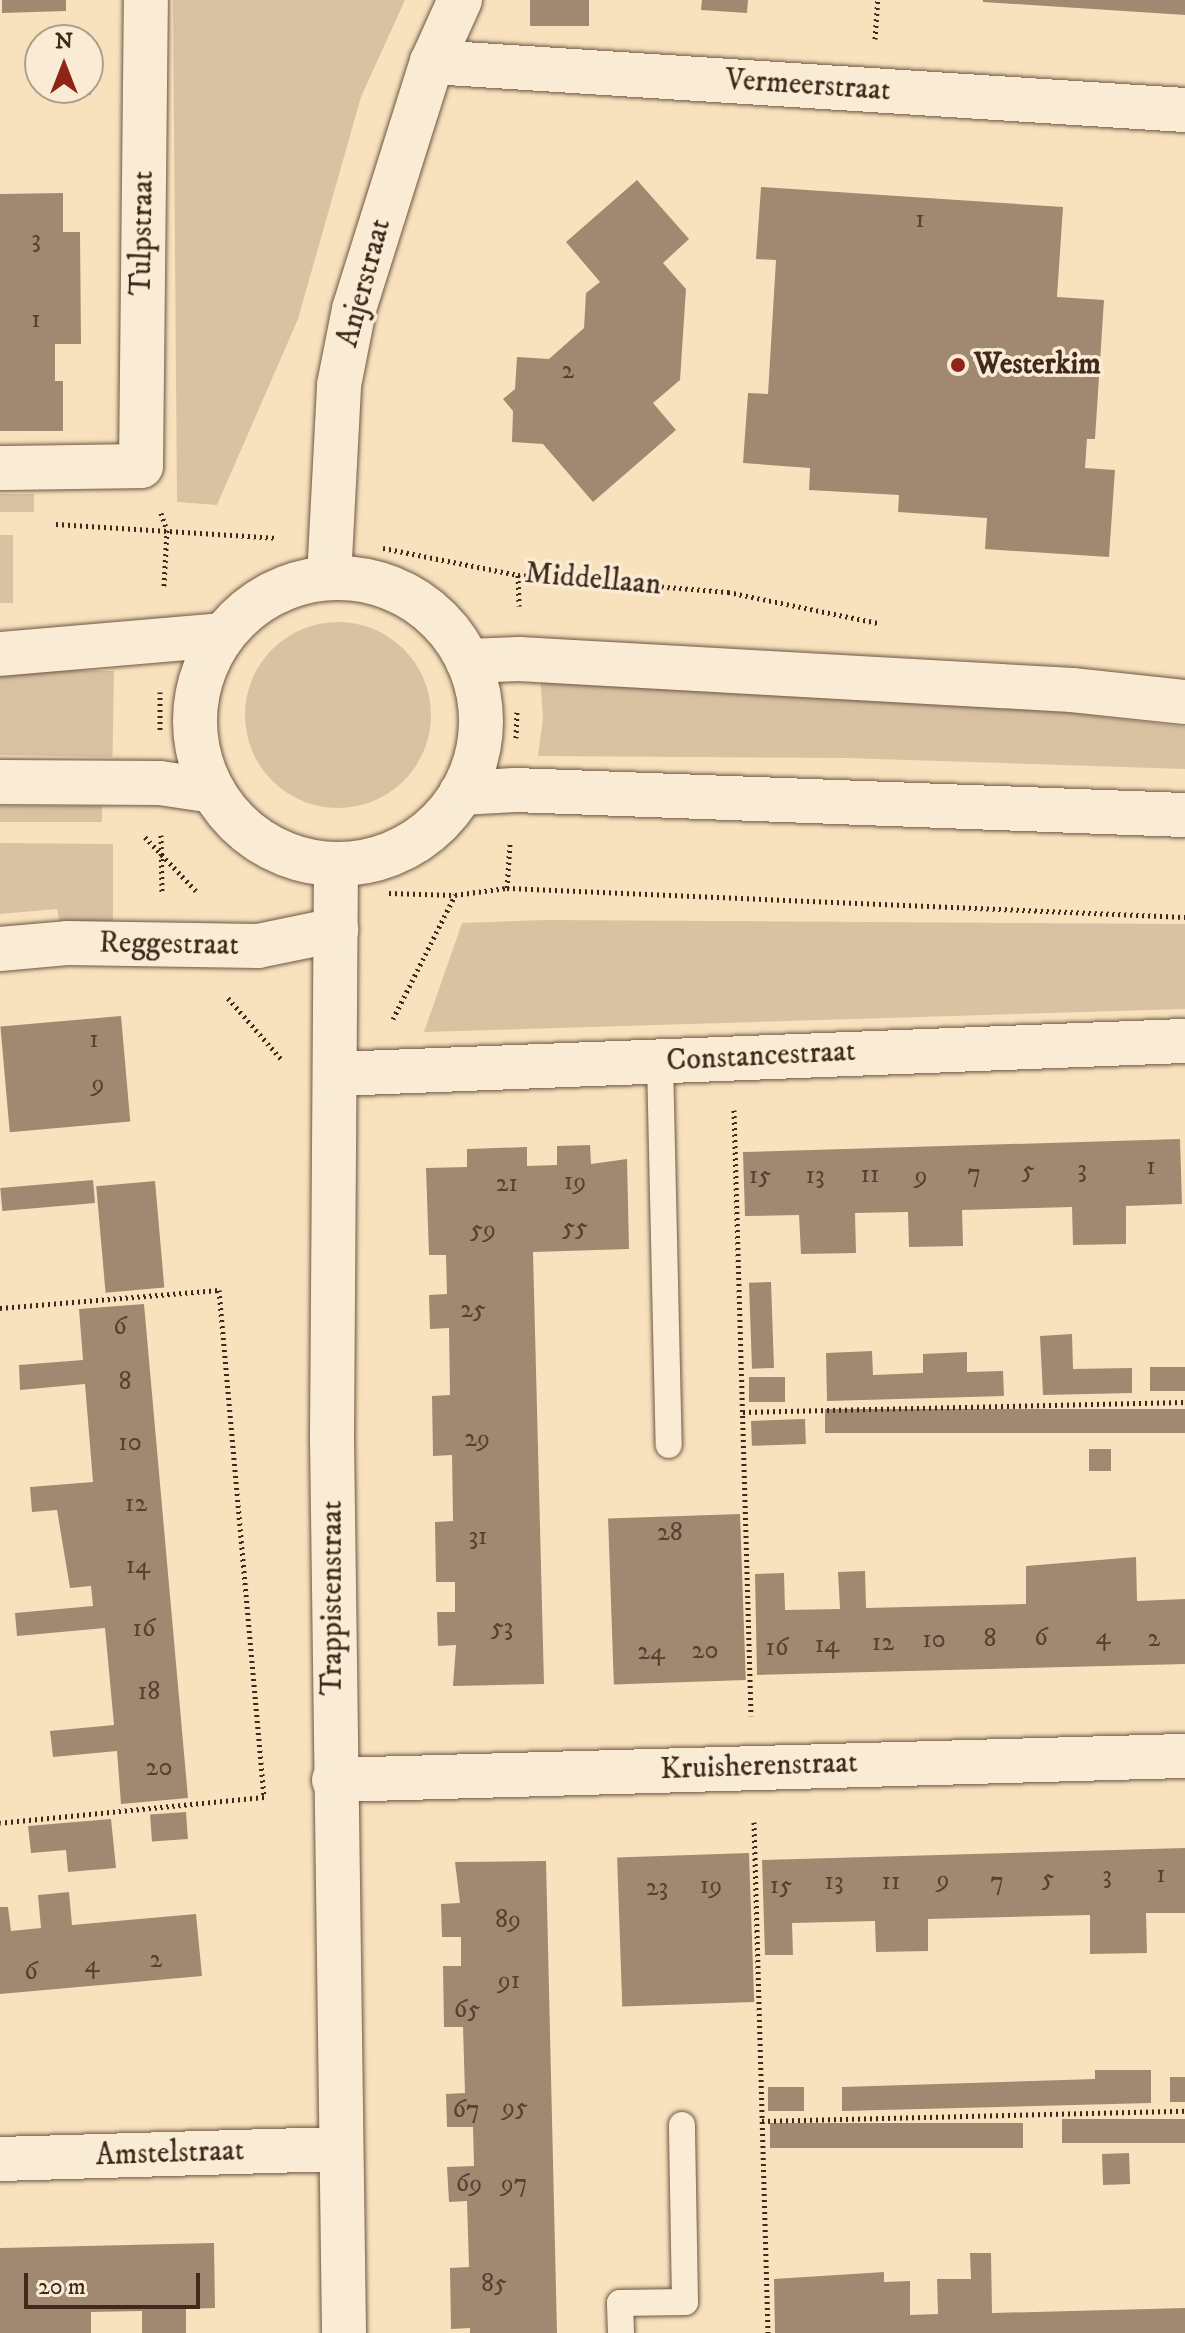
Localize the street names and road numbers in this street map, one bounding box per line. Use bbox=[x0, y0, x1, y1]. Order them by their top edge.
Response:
street label: Vermeerstraat bbox=[724, 62, 892, 110]
street label: Tulpstraat bbox=[124, 170, 162, 296]
street label: Anjerstraat bbox=[331, 215, 399, 351]
street label: Middellaan bbox=[523, 556, 663, 604]
street label: Reggestraat bbox=[99, 926, 239, 964]
street label: Constancestraat bbox=[665, 1034, 857, 1080]
street label: Trappistenstraat bbox=[315, 1500, 351, 1696]
street label: Kruisherenstraat bbox=[660, 1746, 858, 1788]
street label: Amstelstraat bbox=[95, 2133, 245, 2175]

